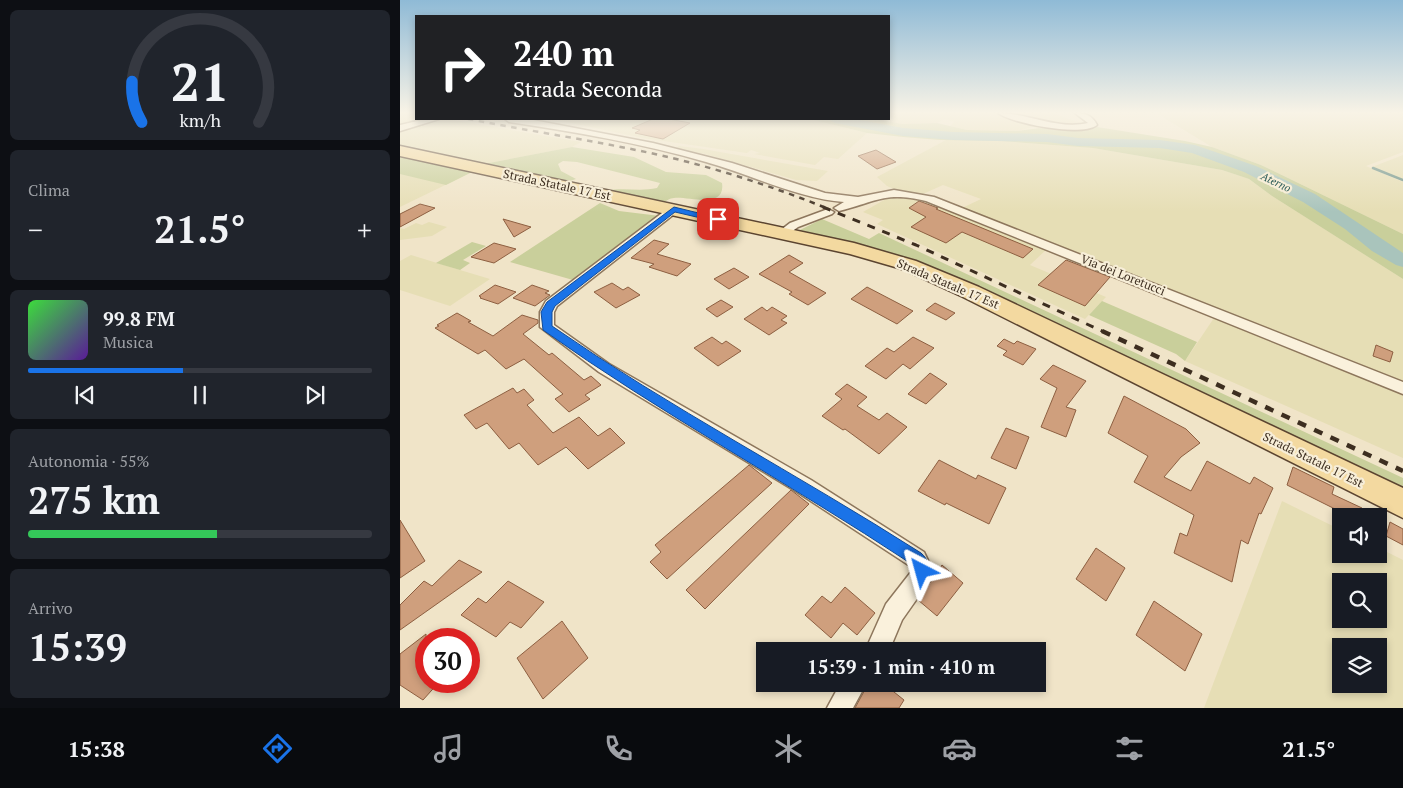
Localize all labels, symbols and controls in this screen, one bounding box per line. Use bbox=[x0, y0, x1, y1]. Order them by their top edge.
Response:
text: 240 m bbox=[513, 30, 614, 76]
icon: right bbox=[430, 35, 495, 100]
text: 21 bbox=[171, 47, 229, 116]
text: Strada Seconda bbox=[513, 74, 662, 103]
text: km/h bbox=[179, 108, 221, 132]
street label: Strada Statale 17 Est bbox=[502, 166, 613, 203]
water label: Aterno bbox=[1258, 168, 1294, 195]
text: Clima bbox=[28, 179, 70, 201]
pin bbox=[697, 198, 739, 240]
text: 21.5° bbox=[154, 204, 246, 254]
icon: arrive bbox=[704, 205, 732, 233]
text: − bbox=[28, 211, 43, 248]
text: + bbox=[357, 211, 372, 248]
street label: Via dei Loretucci bbox=[1079, 251, 1168, 298]
street label: Strada Statale 17 Est bbox=[895, 255, 1002, 312]
text: 99.8 FM bbox=[103, 306, 175, 331]
text: Musica bbox=[103, 331, 153, 353]
icon: previous bbox=[71, 381, 99, 409]
icon: pause bbox=[186, 381, 214, 409]
icon: next bbox=[301, 381, 329, 409]
street label: Strada Statale 17 Est bbox=[1261, 429, 1366, 491]
text: Autonomia · 55% bbox=[28, 450, 150, 472]
text: 275 km bbox=[28, 475, 160, 525]
map controls bbox=[1332, 508, 1387, 693]
button: sound bbox=[1332, 508, 1387, 563]
position arrow bbox=[895, 544, 947, 596]
button: search bbox=[1332, 573, 1387, 628]
text: Arrivo bbox=[28, 597, 73, 619]
text: 15:39 bbox=[28, 622, 127, 672]
speed limit sign: 30 bbox=[415, 628, 480, 693]
button: layers bbox=[1332, 638, 1387, 693]
text: 15:39 · 1 min · 410 m bbox=[807, 654, 995, 679]
icon: directions bbox=[260, 731, 295, 766]
icon: music bbox=[431, 731, 466, 766]
icon: phone bbox=[601, 731, 636, 766]
icon: climate bbox=[771, 731, 806, 766]
icon: car bbox=[942, 731, 977, 766]
icon: filters bbox=[1112, 731, 1147, 766]
text: 15:38 bbox=[68, 734, 125, 763]
text: 21.5° bbox=[1282, 734, 1335, 763]

